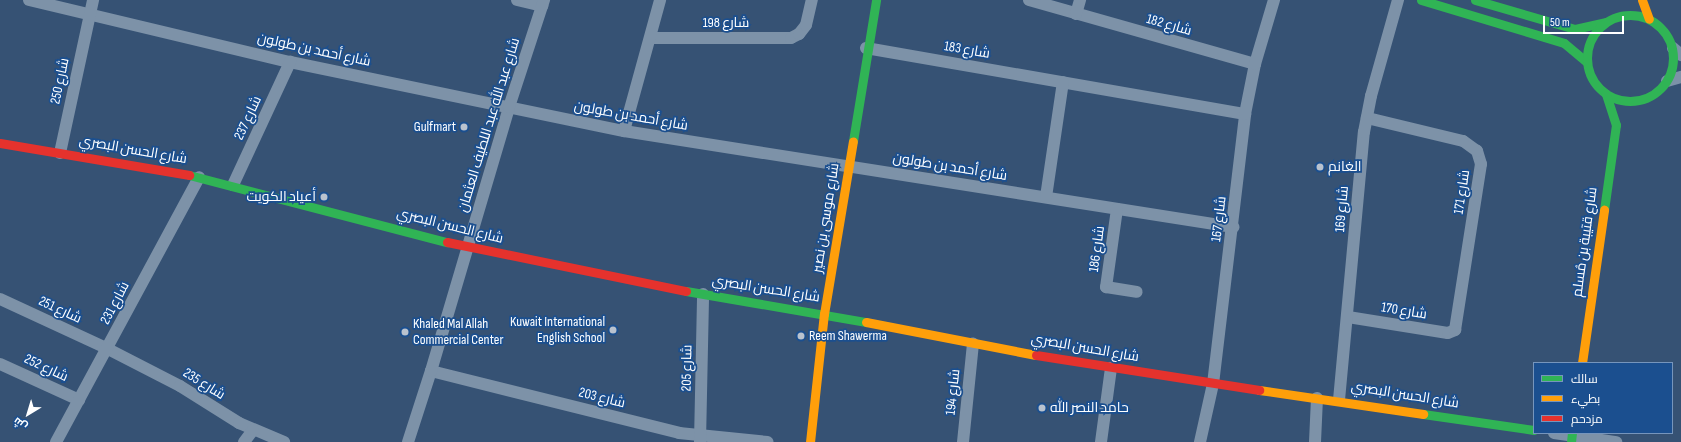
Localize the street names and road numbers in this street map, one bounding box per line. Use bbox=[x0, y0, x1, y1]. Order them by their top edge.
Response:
street label: شارع 182 bbox=[1144, 11, 1194, 39]
street label: شارع 198 bbox=[703, 15, 749, 31]
street label: شارع أحمد بن طولون bbox=[256, 30, 372, 70]
street label: شارع عبد الله عبد اللطيف العثمان bbox=[454, 36, 524, 214]
street label: شارع 183 bbox=[943, 38, 991, 62]
street label: شارع 250 bbox=[47, 56, 73, 106]
street label: شارع 237 bbox=[231, 93, 265, 143]
street label: شارع أحمد بن طولون bbox=[573, 98, 689, 134]
street label: شارع الحسن البصري bbox=[78, 132, 188, 168]
street label: شارع أحمد بن طولون bbox=[892, 150, 1008, 184]
street label: شارع موسى بن نصير bbox=[809, 162, 843, 274]
street label: شارع 171 bbox=[1450, 169, 1474, 215]
street label: شارع 169 bbox=[1332, 185, 1352, 233]
street label: شارع قتيبة بن مُسلم bbox=[1569, 186, 1601, 298]
street label: شارع 167 bbox=[1208, 195, 1230, 243]
street label: شارع الحسن البصري bbox=[395, 205, 505, 247]
street label: شارع 186 bbox=[1085, 225, 1109, 273]
street label: شارع الحسن البصري bbox=[711, 272, 821, 306]
street label: شارع 231 bbox=[97, 279, 133, 327]
street label: شارع 251 bbox=[36, 293, 84, 327]
street label: شارع 170 bbox=[1380, 299, 1428, 323]
street label: شارع الحسن البصري bbox=[1030, 330, 1140, 366]
street label: شارع 205 bbox=[678, 344, 696, 392]
street label: شارع 252 bbox=[21, 351, 71, 385]
street label: شارع 235 bbox=[180, 365, 228, 403]
street label: شارع 194 bbox=[942, 368, 964, 416]
street label: شارع الحسن البصري bbox=[1350, 378, 1460, 412]
street label: شارع 203 bbox=[577, 384, 627, 412]

